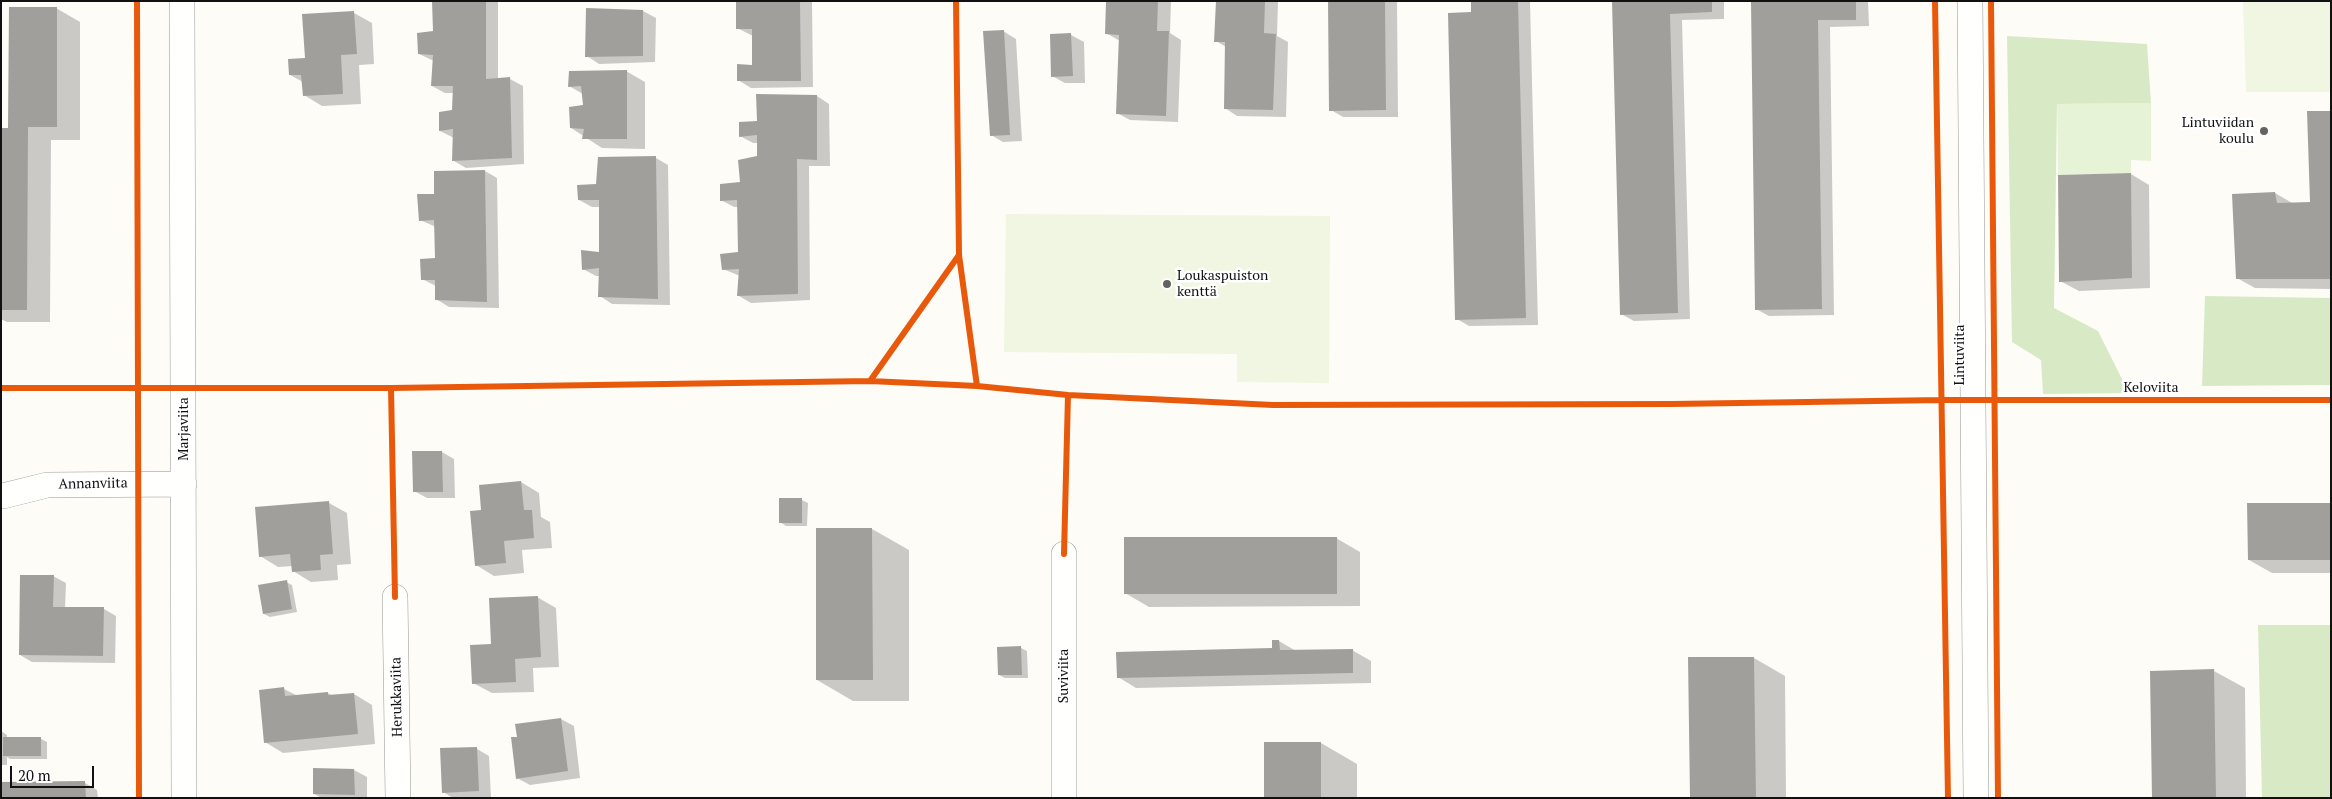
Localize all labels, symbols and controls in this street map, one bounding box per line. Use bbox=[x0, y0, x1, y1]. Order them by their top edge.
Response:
place label: Lintuviidan koulu bbox=[2182, 115, 2254, 148]
marker: Lintuviidan koulu bbox=[2258, 125, 2270, 137]
place label: Loukaspuiston kenttä bbox=[1177, 268, 1268, 300]
marker: Loukaspuiston kenttä bbox=[1161, 278, 1173, 290]
street label: Lintuviita bbox=[1952, 324, 1968, 386]
street label: Keloviita bbox=[2124, 380, 2178, 396]
street label: Marjaviita bbox=[176, 397, 192, 461]
street label: Annanviita bbox=[58, 475, 128, 493]
street label: Suviviita bbox=[1056, 649, 1072, 703]
street label: Herukkaviita bbox=[388, 657, 406, 737]
scale bar bbox=[12, 756, 96, 788]
text: 20 m bbox=[18, 765, 51, 785]

